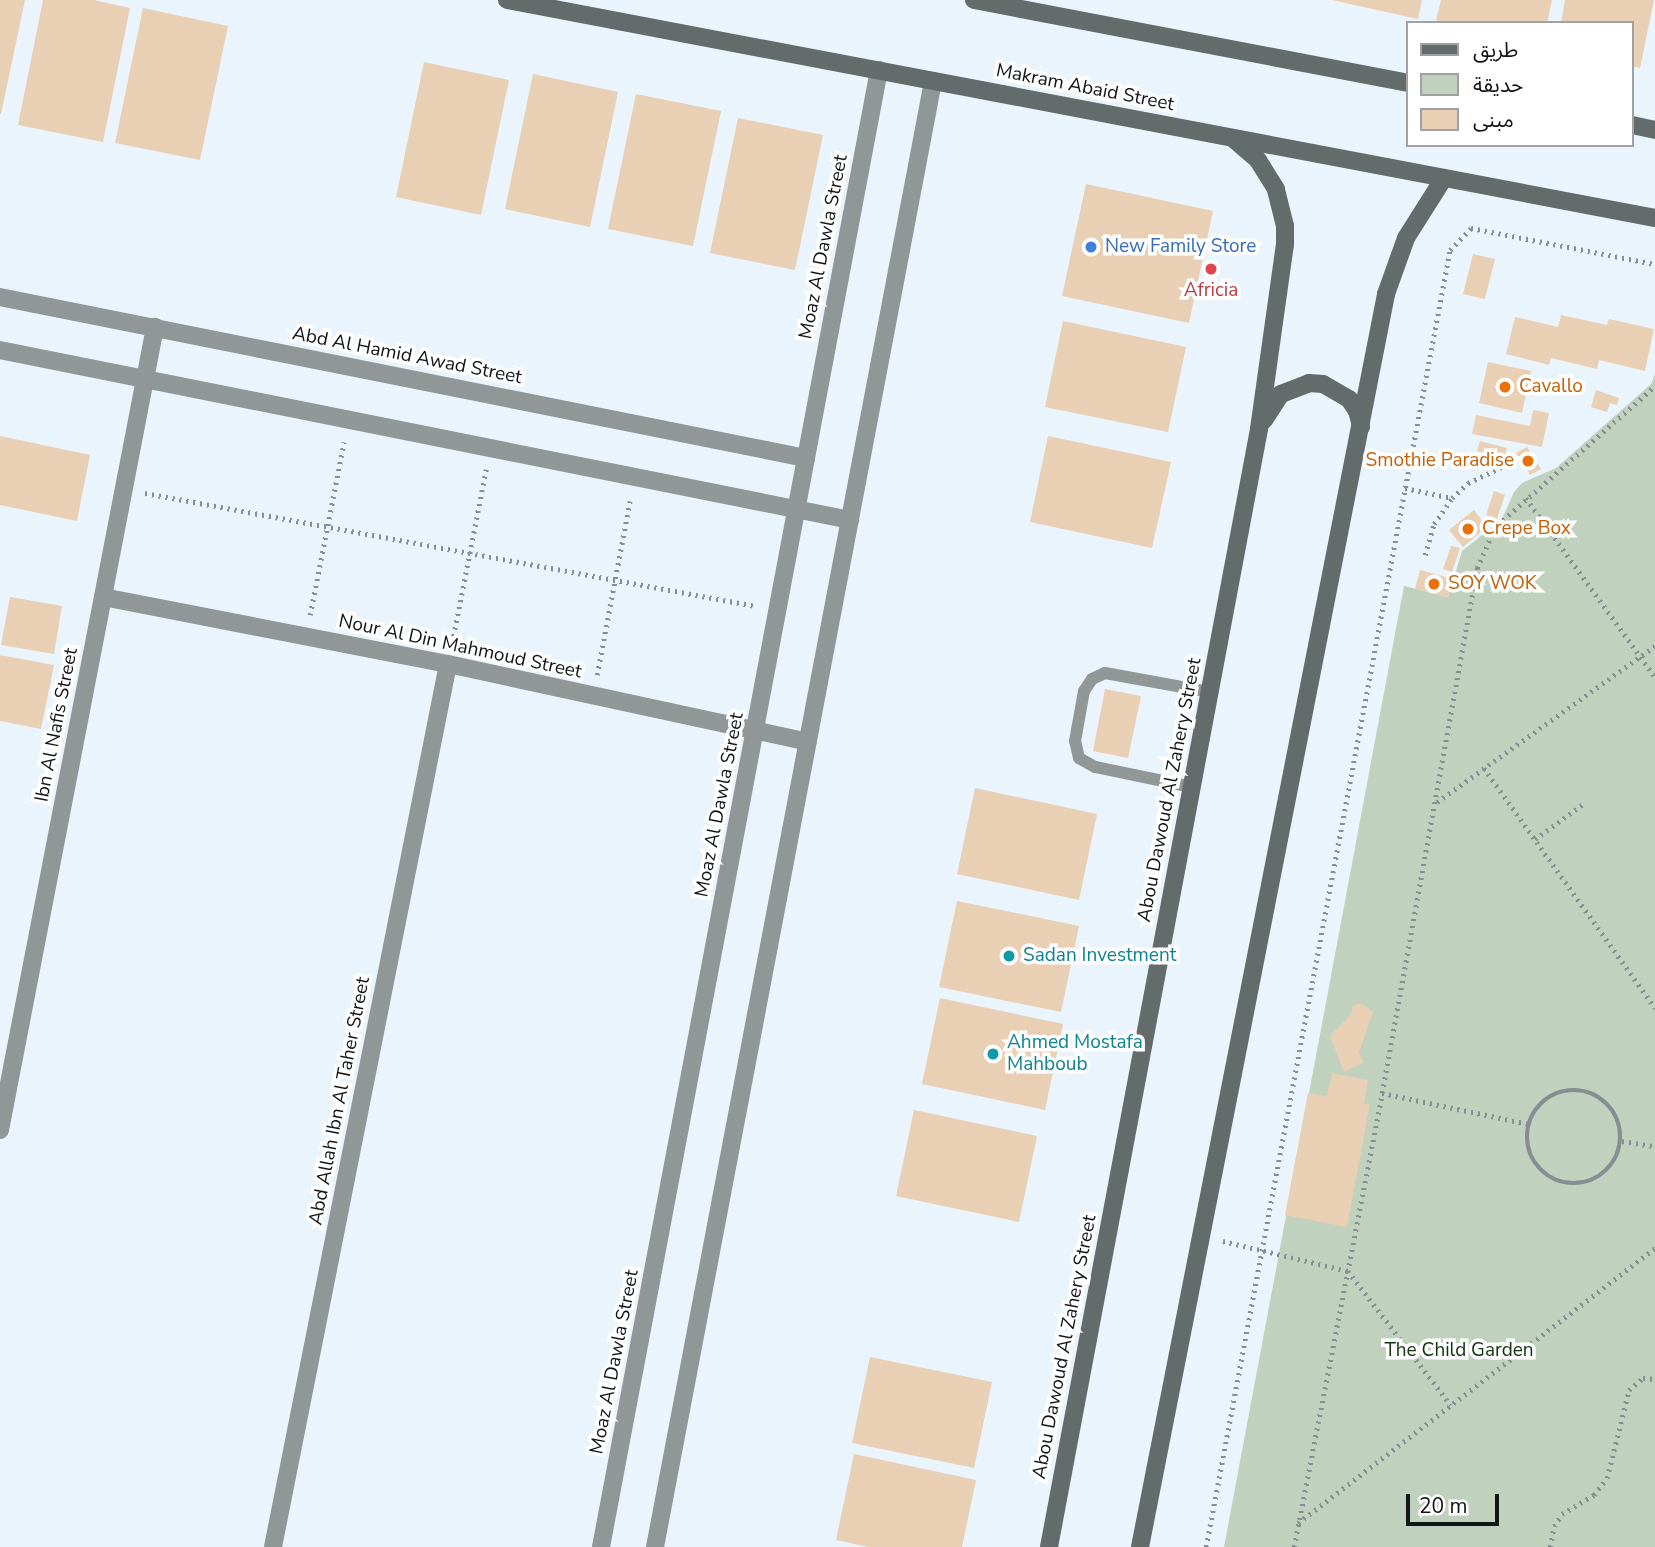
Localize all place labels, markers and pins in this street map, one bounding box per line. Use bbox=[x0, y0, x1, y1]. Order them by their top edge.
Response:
place label: New Family Store bbox=[1105, 236, 1256, 258]
marker: New Family Store bbox=[1083, 239, 1099, 255]
marker: Africia bbox=[1203, 261, 1219, 277]
place label: Africia bbox=[1184, 280, 1238, 302]
place label: Cavallo bbox=[1519, 376, 1583, 398]
marker: Cavallo bbox=[1497, 379, 1513, 395]
place label: Smothie Paradise bbox=[1366, 450, 1514, 472]
marker: Smothie Paradise bbox=[1520, 453, 1536, 469]
place label: Crepe Box bbox=[1482, 518, 1571, 540]
marker: Crepe Box bbox=[1460, 521, 1476, 537]
place label: SOY WOK bbox=[1448, 573, 1537, 595]
marker: SOY WOK bbox=[1426, 576, 1442, 592]
place label: Sadan Investment bbox=[1023, 945, 1176, 967]
marker: Sadan Investment bbox=[1001, 948, 1017, 964]
place label: Ahmed Mostafa Mahboub bbox=[1007, 1032, 1143, 1076]
marker: Ahmed Mostafa Mahboub bbox=[985, 1046, 1001, 1062]

